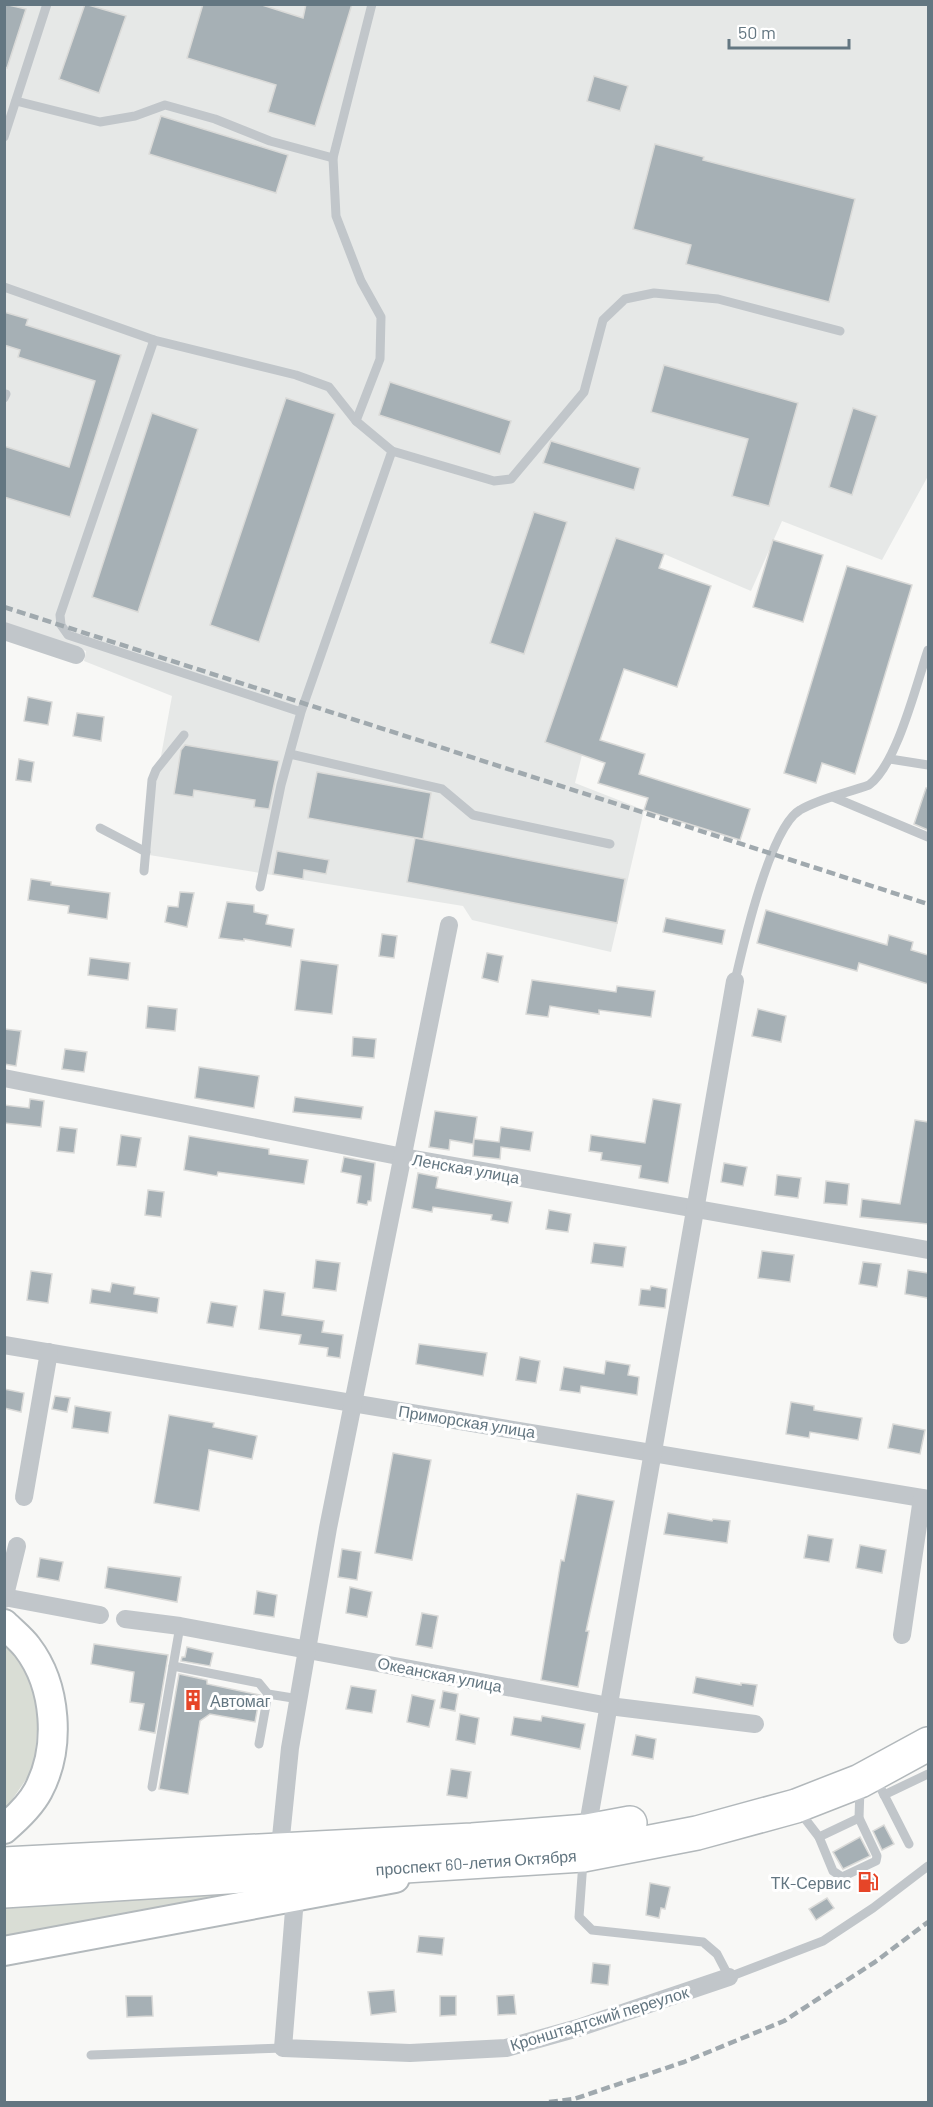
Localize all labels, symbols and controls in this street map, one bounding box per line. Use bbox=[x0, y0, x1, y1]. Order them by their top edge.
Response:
scale bar bbox=[729, 12, 849, 50]
text: 50 m bbox=[738, 21, 776, 43]
street label: Ленская улица bbox=[411, 1149, 521, 1187]
street label: Приморская улица bbox=[397, 1401, 537, 1441]
street label: Океанская улица bbox=[376, 1653, 504, 1695]
building icon: Автомаг bbox=[181, 1688, 205, 1712]
place label: Автомаг bbox=[210, 1691, 271, 1710]
street label: проспект 60-летия Октября bbox=[375, 1846, 577, 1878]
fuel station icon: ТК-Сервис bbox=[856, 1870, 880, 1894]
place label: ТК-Сервис bbox=[771, 1873, 851, 1892]
street label: Кронштадтский переулок bbox=[507, 1981, 691, 2054]

